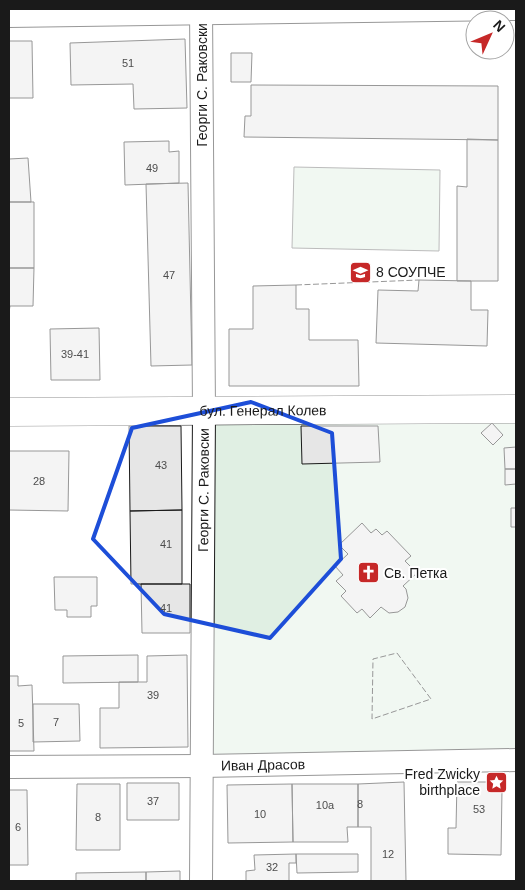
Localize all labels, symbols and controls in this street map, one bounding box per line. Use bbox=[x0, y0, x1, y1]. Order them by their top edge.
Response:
north arrow bbox=[465, 10, 515, 60]
text: N bbox=[490, 17, 509, 35]
street label: Георги С. Раковски bbox=[194, 23, 210, 147]
house number: 51 bbox=[122, 57, 134, 69]
house number: 49 bbox=[146, 162, 158, 174]
school or university icon: 8 СОУПЧЕ bbox=[348, 260, 372, 284]
place label: 8 СОУПЧЕ bbox=[376, 264, 446, 280]
house number: 47 bbox=[163, 269, 175, 281]
house number: 39-41 bbox=[61, 348, 89, 360]
street label: бул. Генерал Колев bbox=[199, 402, 327, 419]
street label: Георги С. Раковски bbox=[195, 428, 212, 552]
house number: 43 bbox=[155, 459, 167, 471]
house number: 28 bbox=[33, 475, 45, 487]
house number: 41 bbox=[160, 538, 172, 550]
church icon: Св. Петка bbox=[356, 561, 380, 585]
place label: Св. Петка bbox=[384, 565, 448, 581]
house number: 41 bbox=[160, 602, 172, 614]
house number: 39 bbox=[147, 689, 159, 701]
house number: 7 bbox=[53, 716, 59, 728]
house number: 5 bbox=[18, 717, 24, 729]
street label: Иван Драсов bbox=[221, 756, 305, 774]
place label: Fred Zwicky birthplace bbox=[405, 766, 480, 798]
place icon: Fred Zwicky birthplace bbox=[484, 770, 508, 794]
house number: 37 bbox=[147, 795, 159, 807]
house number: 8 bbox=[357, 798, 363, 810]
house number: 10a bbox=[316, 799, 335, 811]
house number: 53 bbox=[473, 803, 485, 815]
house number: 10 bbox=[254, 808, 266, 820]
house number: 8 bbox=[95, 811, 101, 823]
house number: 6 bbox=[15, 821, 21, 833]
house number: 12 bbox=[382, 848, 394, 860]
house number: 32 bbox=[266, 861, 278, 873]

